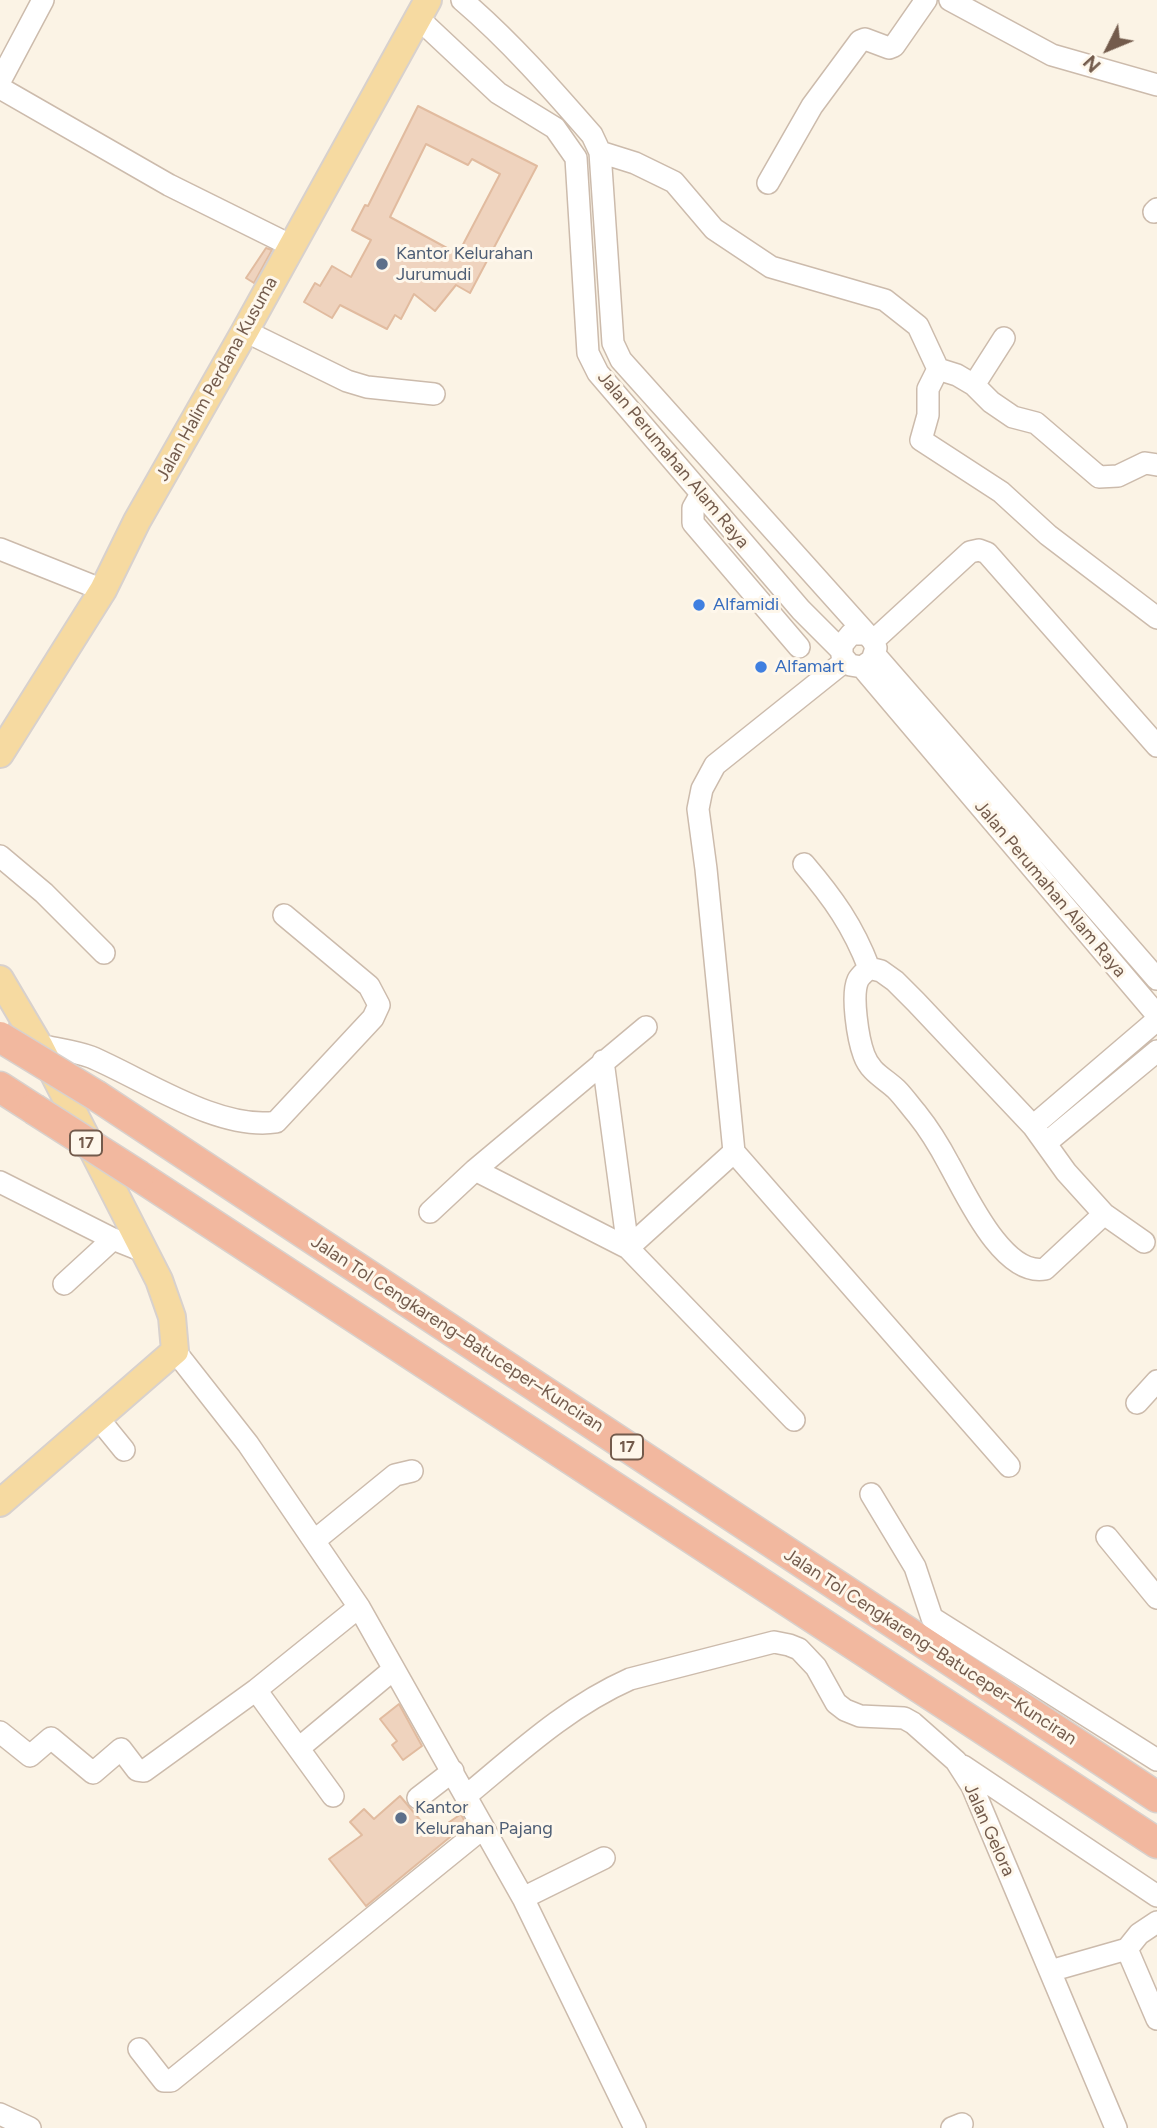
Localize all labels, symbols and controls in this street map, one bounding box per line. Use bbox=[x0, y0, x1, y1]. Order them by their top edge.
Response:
north arrow bbox=[1073, 14, 1143, 84]
text: N bbox=[1079, 50, 1106, 77]
place label: Kantor Kelurahan Jurumudi bbox=[396, 243, 533, 286]
marker: Kantor Kelurahan Jurumudi bbox=[374, 256, 390, 272]
street label: Jalan Halim Perdana Kusuma bbox=[152, 273, 282, 485]
street label: Jalan Perumahan Alam Raya bbox=[593, 367, 753, 553]
place label: Alfamidi bbox=[713, 594, 779, 616]
marker: Alfamidi bbox=[691, 597, 707, 613]
place label: Alfamart bbox=[775, 656, 844, 678]
marker: Alfamart bbox=[753, 659, 769, 675]
street label: Jalan Perumahan Alam Raya bbox=[970, 796, 1130, 982]
road number: 17 bbox=[70, 1130, 102, 1156]
street label: Jalan Tol Cengkareng–Batuceper–Kunciran bbox=[307, 1231, 607, 1437]
road number: 17 bbox=[611, 1434, 643, 1460]
street label: Jalan Tol Cengkareng–Batuceper–Kunciran bbox=[780, 1544, 1080, 1750]
street label: Jalan Gelora bbox=[959, 1780, 1019, 1880]
place label: Kantor Kelurahan Pajang bbox=[415, 1797, 553, 1840]
marker: Kantor Kelurahan Pajang bbox=[393, 1810, 409, 1826]

